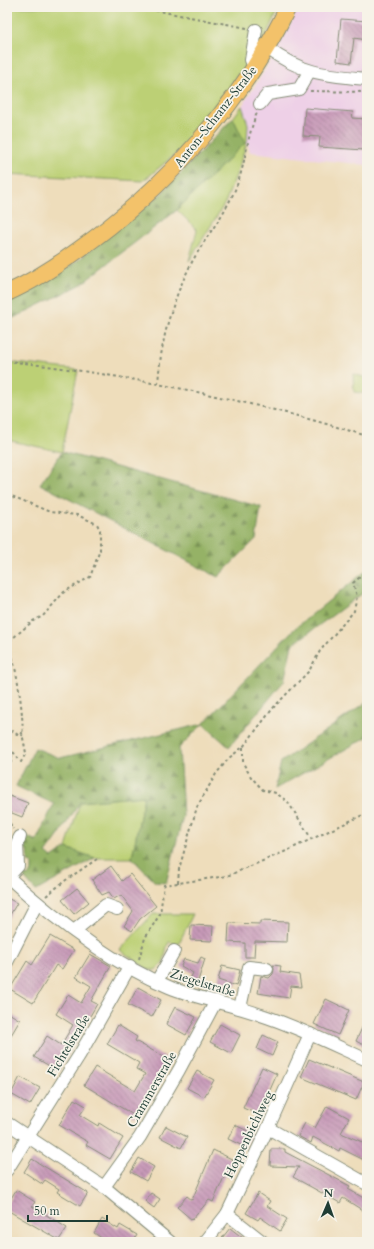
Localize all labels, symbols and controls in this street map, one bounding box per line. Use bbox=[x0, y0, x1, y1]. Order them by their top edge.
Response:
street label: Anton-Schranz-Straße bbox=[170, 62, 261, 171]
street label: Ziegelstraße bbox=[168, 964, 238, 1001]
street label: Fichtelstraße bbox=[43, 1011, 95, 1080]
street label: Crammerstraße bbox=[123, 1048, 181, 1131]
street label: Hoppenbichlweg bbox=[220, 1087, 278, 1181]
north arrow bbox=[308, 1183, 348, 1223]
text: N bbox=[323, 1186, 334, 1201]
scale bar bbox=[28, 1197, 107, 1223]
text: 50 m bbox=[34, 1203, 61, 1219]

